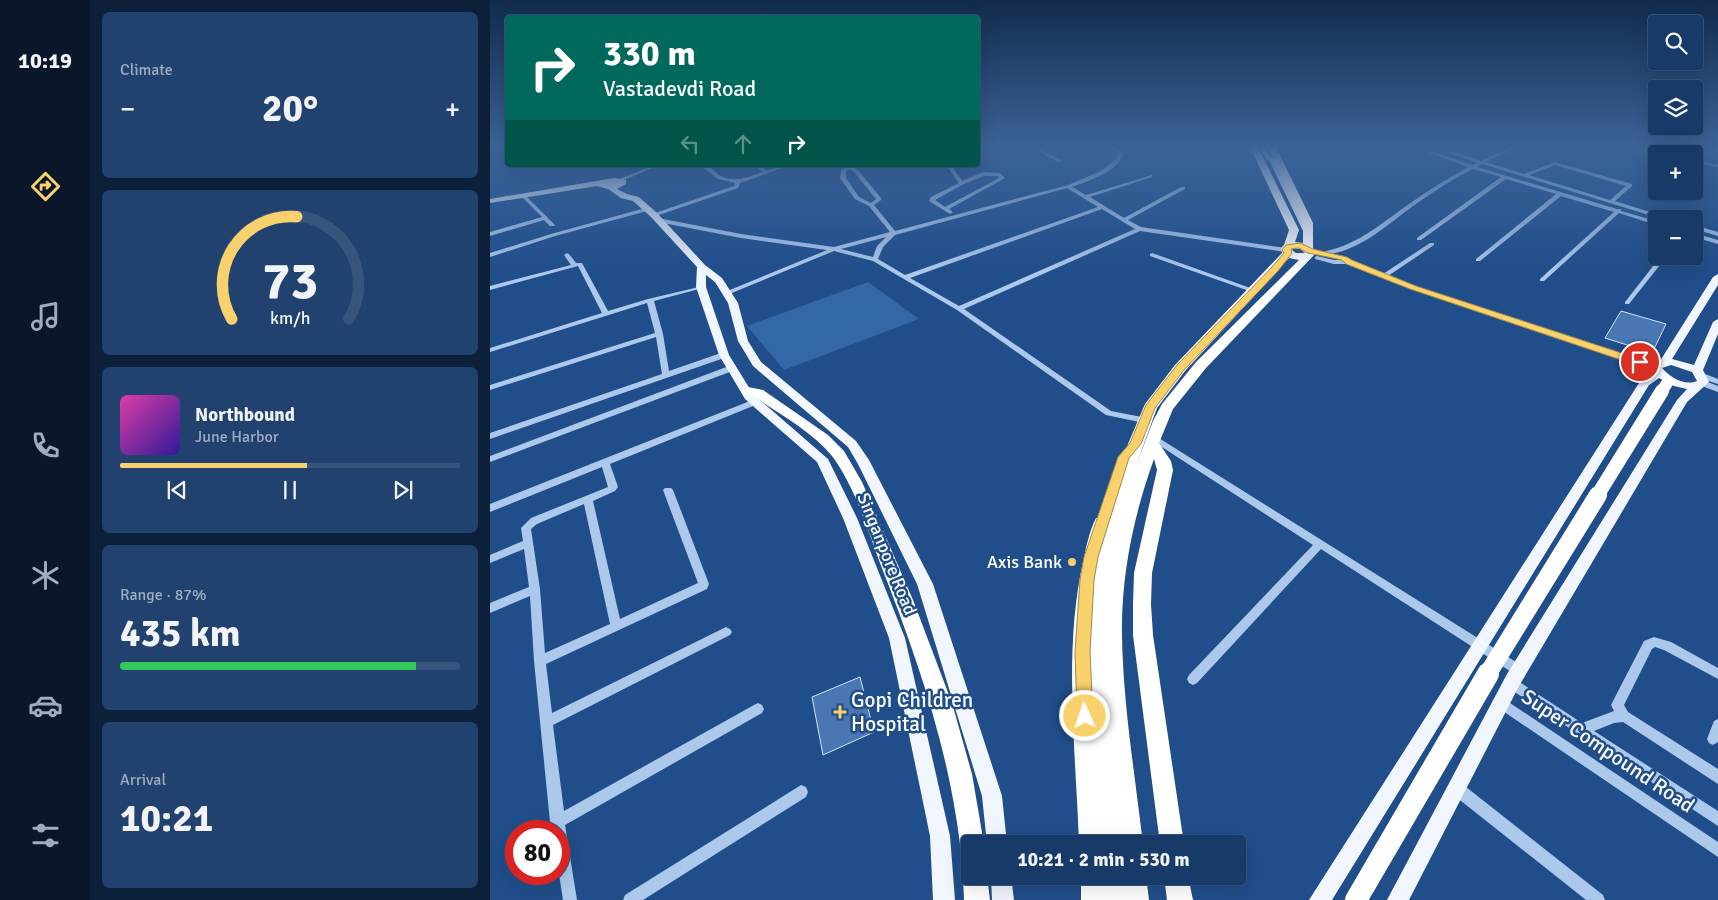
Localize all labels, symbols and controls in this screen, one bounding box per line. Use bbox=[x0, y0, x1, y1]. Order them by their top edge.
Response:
map controls bbox=[1648, 15, 1703, 265]
button: search bbox=[1648, 15, 1703, 70]
text: 330 m bbox=[603, 32, 696, 75]
icon: right bbox=[520, 35, 585, 100]
text: 10:19 bbox=[18, 47, 72, 74]
text: Climate bbox=[120, 60, 173, 80]
text: Vastadevdi Road bbox=[603, 75, 756, 102]
button: layers bbox=[1648, 80, 1703, 135]
text: 20° bbox=[262, 85, 318, 132]
text: − bbox=[120, 92, 135, 126]
text: + bbox=[445, 92, 460, 126]
icon: left bbox=[676, 130, 704, 158]
icon: ahead bbox=[729, 130, 757, 158]
icon: right bbox=[782, 130, 810, 158]
button: + bbox=[1648, 145, 1703, 200]
icon: directions bbox=[28, 169, 63, 204]
button: − bbox=[1648, 210, 1703, 265]
text: 73 bbox=[262, 249, 318, 313]
icon: music bbox=[28, 299, 63, 334]
text: km/h bbox=[270, 307, 310, 329]
pin bbox=[1619, 341, 1661, 383]
icon: arrive bbox=[1626, 348, 1654, 376]
text: Northbound bbox=[195, 403, 295, 427]
text: June Harbor bbox=[195, 427, 279, 447]
icon: phone bbox=[28, 428, 63, 463]
icon: previous bbox=[163, 476, 191, 504]
icon: pause bbox=[276, 476, 304, 504]
icon: next bbox=[389, 476, 417, 504]
street label: Singanpore Road bbox=[852, 490, 922, 618]
place label: Axis Bank bbox=[987, 551, 1062, 573]
marker: Axis Bank bbox=[1066, 556, 1078, 568]
icon: climate bbox=[28, 558, 63, 593]
text: Range · 87% bbox=[120, 585, 206, 605]
text: 435 km bbox=[120, 610, 241, 657]
street label: Super Compound Road bbox=[1517, 683, 1699, 819]
place label: Gopi Children Hospital bbox=[851, 687, 973, 737]
icon: car bbox=[28, 688, 63, 723]
position arrow bbox=[1058, 689, 1110, 741]
marker: Gopi Children Hospital bbox=[833, 705, 847, 719]
text: Arrival bbox=[120, 770, 166, 790]
text: 10:21 bbox=[120, 795, 213, 842]
icon: filters bbox=[28, 818, 63, 853]
speed limit sign: 80 bbox=[505, 820, 570, 885]
text: 10:21 · 2 min · 530 m bbox=[1017, 848, 1190, 872]

